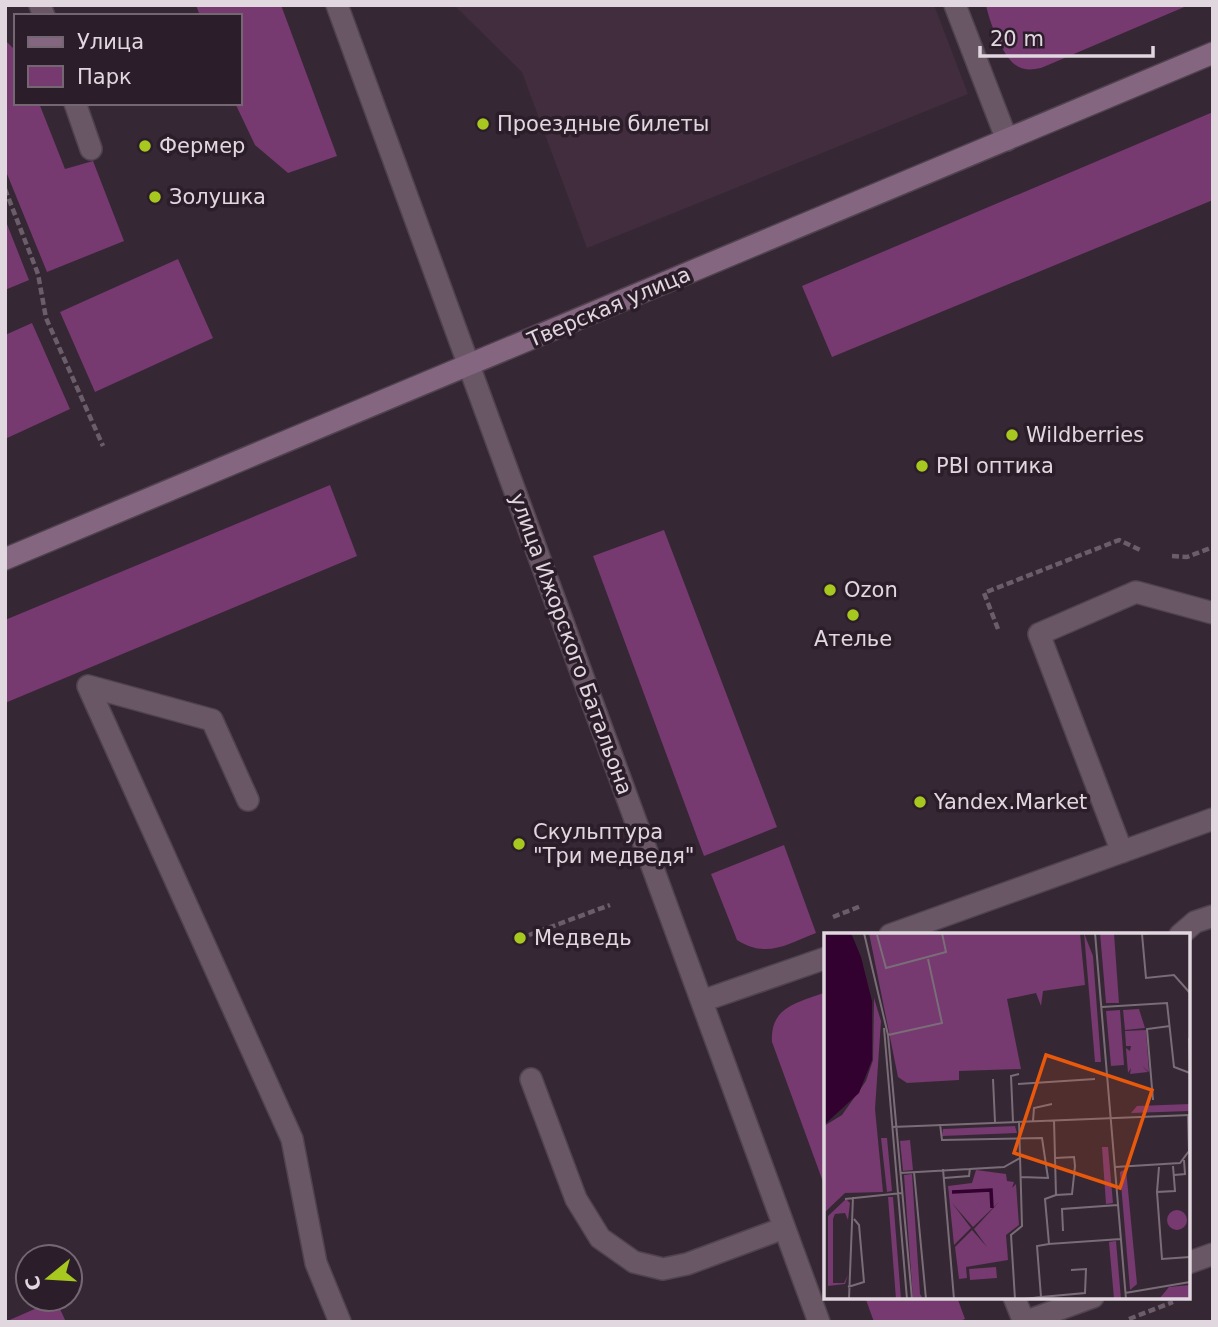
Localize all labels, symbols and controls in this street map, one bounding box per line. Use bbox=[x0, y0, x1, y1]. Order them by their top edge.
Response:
legend bbox=[14, 14, 242, 105]
scale bar bbox=[980, 14, 1153, 58]
text: 20 m bbox=[990, 27, 1044, 51]
text: Улица bbox=[77, 30, 144, 54]
text: Парк bbox=[77, 65, 132, 89]
place label: Проездные билеты bbox=[497, 112, 709, 136]
marker: Проездные билеты bbox=[475, 116, 491, 132]
place label: Фермер bbox=[159, 134, 245, 158]
marker: Фермер bbox=[137, 138, 153, 154]
place label: Золушка bbox=[169, 185, 266, 209]
marker: Золушка bbox=[147, 189, 163, 205]
street label: Тверская улица bbox=[523, 262, 694, 353]
place label: Wildberries bbox=[1026, 423, 1144, 447]
marker: Wildberries bbox=[1004, 427, 1020, 443]
place label: PBI оптика bbox=[936, 454, 1054, 478]
marker: PBI оптика bbox=[914, 458, 930, 474]
street label: улица Ижорского Батальона bbox=[505, 490, 637, 798]
place label: Ozon bbox=[844, 578, 898, 602]
marker: Ozon bbox=[822, 582, 838, 598]
marker: Ателье bbox=[845, 607, 861, 623]
place label: Ателье bbox=[814, 627, 892, 651]
place label: Yandex.Market bbox=[933, 790, 1087, 814]
marker: Yandex.Market bbox=[912, 794, 928, 810]
place label: Скульптура "Три медведя" bbox=[533, 820, 695, 868]
marker: Скульптура "Три медведя" bbox=[511, 836, 527, 852]
place label: Медведь bbox=[534, 926, 632, 950]
marker: Медведь bbox=[512, 930, 528, 946]
inset map bbox=[824, 933, 1190, 1299]
north arrow bbox=[14, 1243, 84, 1313]
text: С bbox=[20, 1273, 45, 1293]

